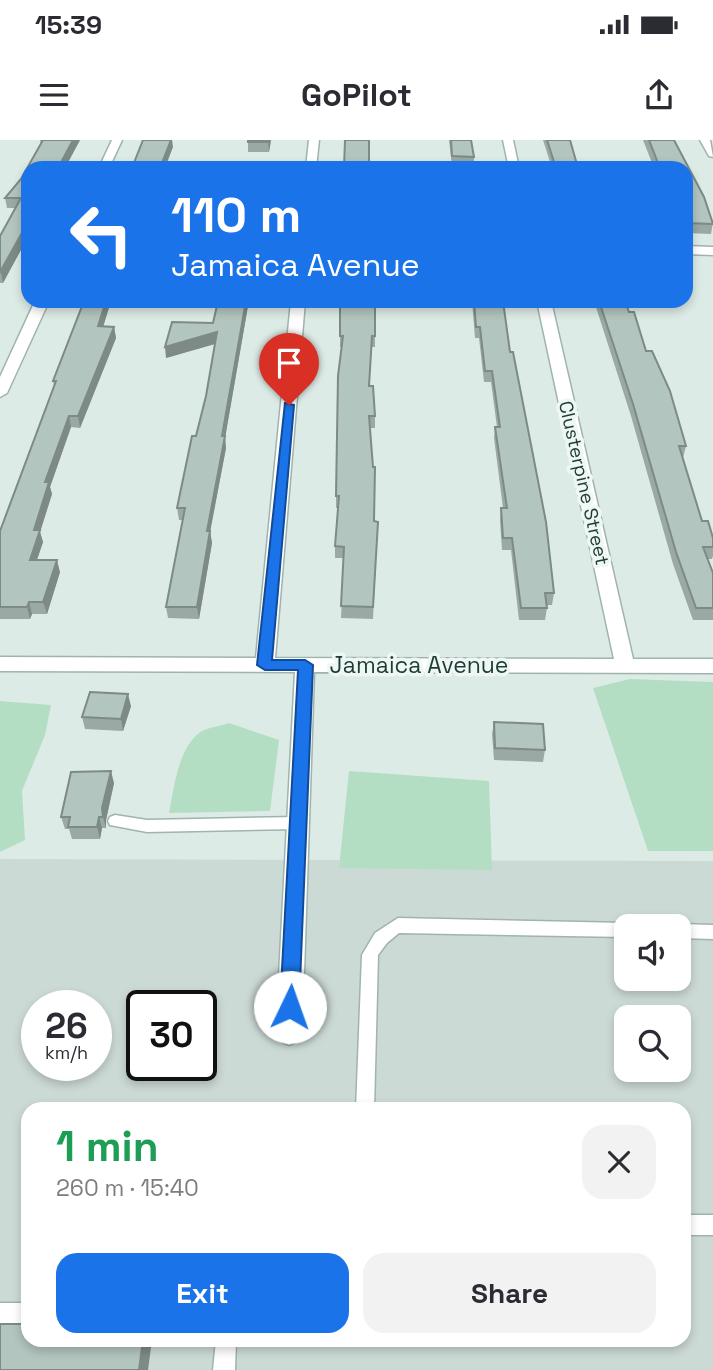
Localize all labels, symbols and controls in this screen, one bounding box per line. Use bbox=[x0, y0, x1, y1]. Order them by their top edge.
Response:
text: 15:39 bbox=[35, 8, 102, 42]
text: GoPilot bbox=[301, 75, 412, 115]
icon: menu bbox=[35, 76, 73, 114]
icon: share bbox=[640, 76, 678, 114]
text: 110 m bbox=[171, 184, 301, 246]
icon: left bbox=[56, 189, 147, 280]
text: Jamaica Avenue bbox=[171, 245, 420, 285]
pin bbox=[259, 333, 319, 405]
icon: arrive bbox=[270, 344, 308, 382]
street label: Clusterpine Street bbox=[553, 398, 615, 568]
street label: Jamaica Avenue bbox=[330, 650, 508, 680]
map controls bbox=[614, 914, 691, 1082]
button: sound bbox=[614, 914, 691, 991]
position arrow bbox=[253, 970, 327, 1044]
speed limit sign: 30 bbox=[126, 990, 217, 1081]
text: 26 bbox=[45, 1004, 88, 1048]
button: search bbox=[614, 1005, 691, 1082]
text: km/h bbox=[45, 1041, 88, 1064]
text: 1 min bbox=[56, 1120, 159, 1173]
button: close bbox=[582, 1125, 656, 1199]
text: 260 m · 15:40 bbox=[56, 1173, 199, 1203]
button: Exit bbox=[56, 1253, 349, 1333]
button: Share bbox=[363, 1253, 656, 1333]

